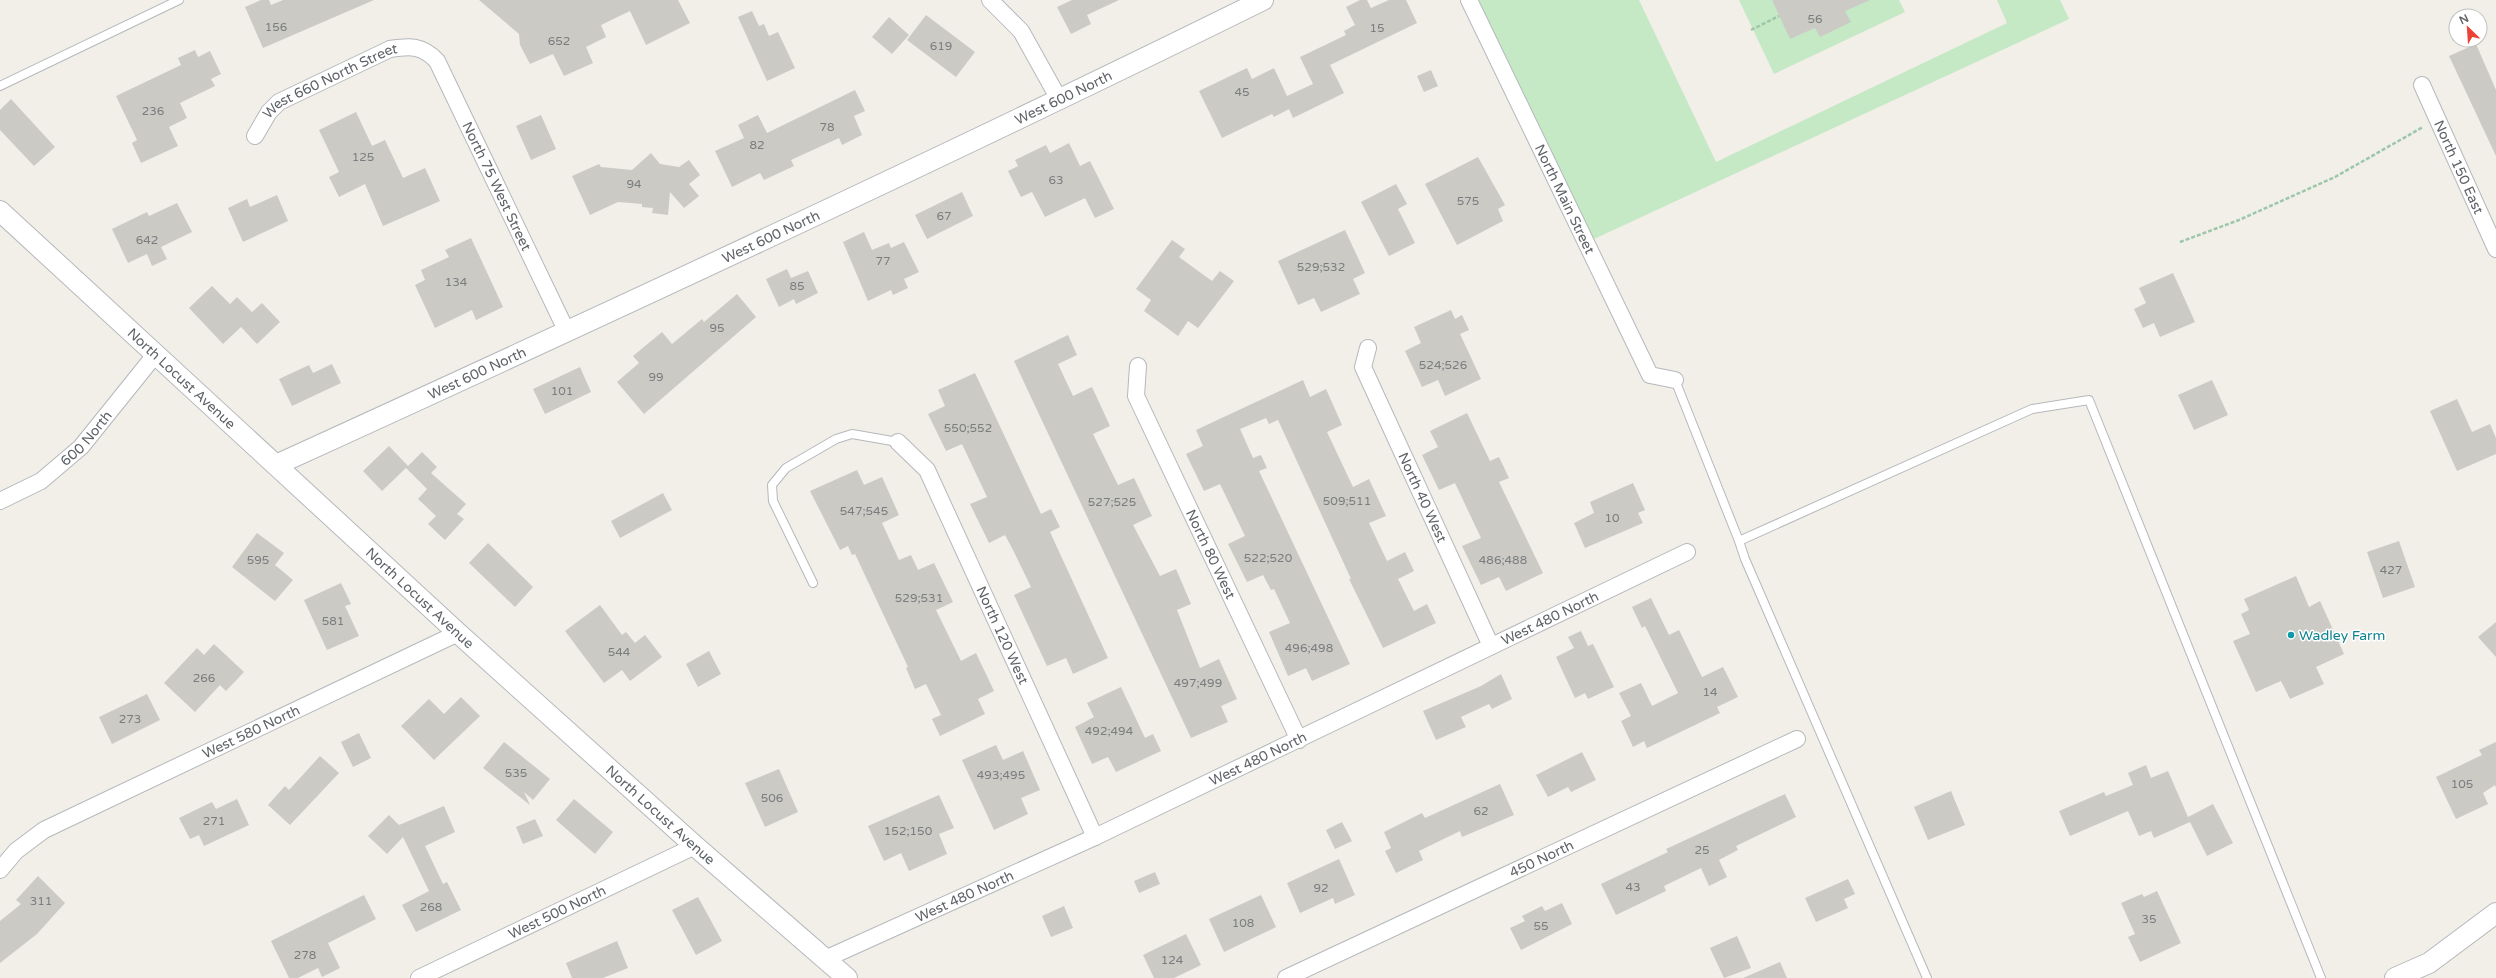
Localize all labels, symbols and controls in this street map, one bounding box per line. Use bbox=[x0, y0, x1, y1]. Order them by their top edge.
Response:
north arrow bbox=[2448, 8, 2488, 48]
house number: 56 bbox=[1807, 12, 1823, 26]
text: N bbox=[2457, 12, 2471, 27]
house number: 156 bbox=[265, 20, 287, 34]
house number: 15 bbox=[1369, 21, 1385, 35]
house number: 652 bbox=[548, 34, 570, 48]
street label: West 660 North Street bbox=[259, 39, 399, 122]
house number: 619 bbox=[930, 39, 952, 53]
street label: West 600 North bbox=[1012, 67, 1115, 128]
house number: 45 bbox=[1234, 85, 1250, 99]
house number: 236 bbox=[142, 104, 164, 118]
street label: North 150 East bbox=[2430, 117, 2488, 217]
street label: North 75 West Street bbox=[459, 119, 535, 254]
house number: 78 bbox=[819, 120, 835, 134]
house number: 82 bbox=[749, 138, 765, 152]
street label: North Main Street bbox=[1531, 141, 1599, 257]
house number: 125 bbox=[352, 150, 374, 164]
house number: 63 bbox=[1048, 173, 1064, 187]
house number: 94 bbox=[626, 177, 642, 191]
house number: 575 bbox=[1457, 194, 1479, 208]
street label: West 600 North bbox=[719, 206, 822, 267]
house number: 67 bbox=[936, 209, 952, 223]
house number: 642 bbox=[136, 233, 158, 247]
house number: 77 bbox=[875, 254, 891, 268]
house number: 529;532 bbox=[1297, 260, 1345, 274]
house number: 134 bbox=[445, 275, 468, 289]
house number: 85 bbox=[789, 279, 805, 293]
house number: 95 bbox=[709, 321, 725, 335]
street label: North Locust Avenue bbox=[124, 324, 239, 432]
street label: West 600 North bbox=[425, 343, 529, 403]
house number: 524;526 bbox=[1419, 358, 1467, 372]
house number: 99 bbox=[648, 370, 664, 384]
house number: 101 bbox=[551, 384, 573, 398]
street label: 600 North bbox=[57, 407, 115, 469]
house number: 550;552 bbox=[944, 421, 992, 435]
street label: North 40 West bbox=[1395, 450, 1451, 546]
house number: 509;511 bbox=[1323, 494, 1371, 508]
house number: 527;525 bbox=[1088, 495, 1136, 509]
house number: 547;545 bbox=[840, 504, 888, 518]
street label: North 80 West bbox=[1182, 507, 1240, 602]
house number: 10 bbox=[1604, 511, 1620, 525]
street label: North Locust Avenue bbox=[362, 544, 478, 652]
house number: 522;520 bbox=[1244, 551, 1293, 565]
house number: 595 bbox=[247, 553, 269, 567]
house number: 486;488 bbox=[1479, 553, 1527, 567]
house number: 427 bbox=[2380, 563, 2402, 577]
street label: North 120 West bbox=[973, 583, 1033, 688]
street label: West 480 North bbox=[1498, 587, 1601, 649]
house number: 529;531 bbox=[895, 591, 943, 605]
house number: 581 bbox=[322, 614, 344, 628]
place label: Wadley Farm bbox=[2299, 627, 2385, 644]
marker: Wadley Farm bbox=[2286, 630, 2296, 640]
house number: 496;498 bbox=[1285, 641, 1333, 655]
house number: 544 bbox=[608, 645, 631, 659]
house number: 266 bbox=[193, 671, 215, 685]
house number: 497;499 bbox=[1174, 676, 1222, 690]
house number: 14 bbox=[1702, 685, 1718, 699]
street label: West 580 North bbox=[199, 701, 302, 762]
house number: 273 bbox=[119, 712, 141, 726]
house number: 492;494 bbox=[1085, 724, 1134, 738]
street label: West 480 North bbox=[1206, 728, 1309, 789]
street label: North Locust Avenue bbox=[602, 762, 719, 868]
house number: 535 bbox=[505, 766, 527, 780]
house number: 493;495 bbox=[977, 768, 1025, 782]
house number: 105 bbox=[2451, 777, 2473, 791]
house number: 506 bbox=[761, 791, 783, 805]
house number: 62 bbox=[1473, 804, 1489, 818]
house number: 271 bbox=[203, 814, 225, 828]
house number: 152;150 bbox=[884, 824, 933, 838]
street label: 450 North bbox=[1507, 836, 1576, 881]
house number: 25 bbox=[1694, 843, 1710, 857]
street label: West 480 North bbox=[913, 866, 1016, 926]
house number: 43 bbox=[1625, 880, 1641, 894]
street label: West 500 North bbox=[506, 881, 609, 943]
house number: 92 bbox=[1313, 881, 1329, 895]
house number: 311 bbox=[30, 894, 52, 908]
house number: 268 bbox=[420, 900, 442, 914]
house number: 35 bbox=[2141, 912, 2157, 926]
house number: 108 bbox=[1232, 916, 1254, 930]
house number: 55 bbox=[1533, 919, 1549, 933]
house number: 278 bbox=[294, 948, 316, 962]
house number: 124 bbox=[1161, 953, 1184, 967]

